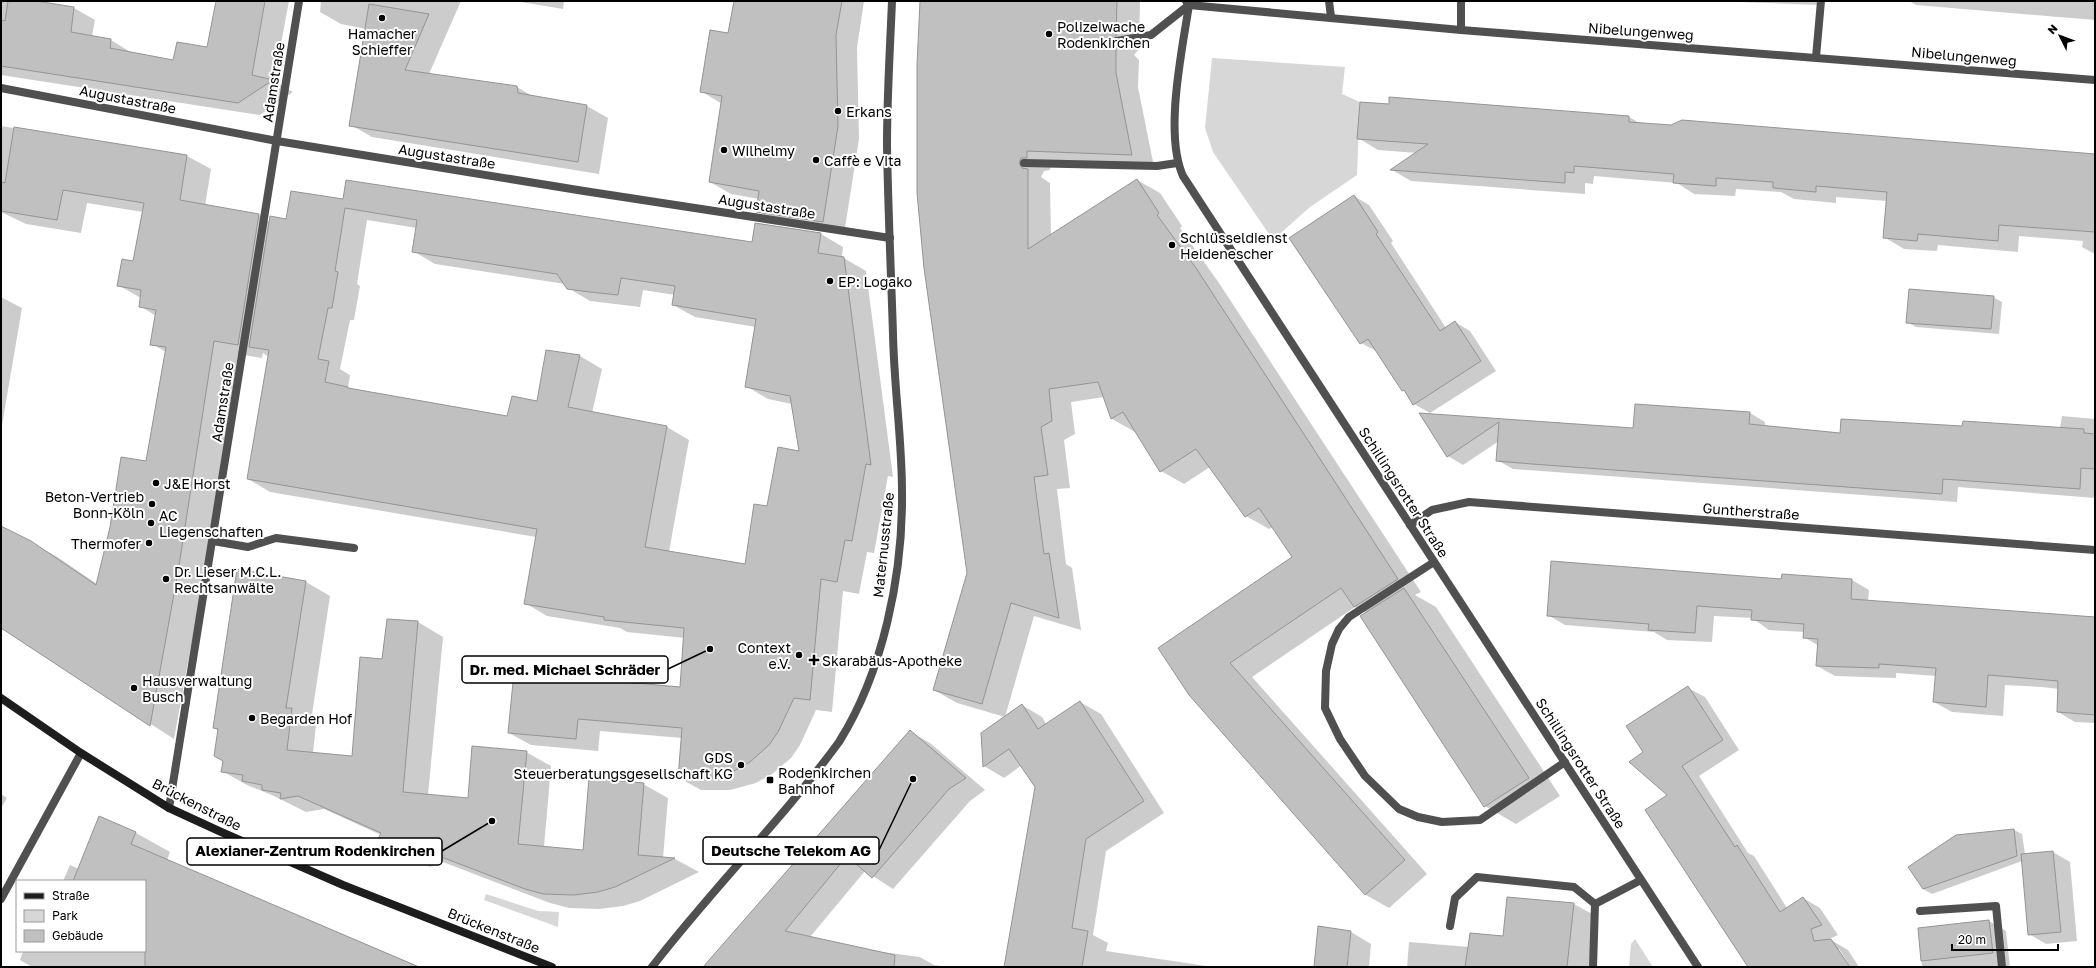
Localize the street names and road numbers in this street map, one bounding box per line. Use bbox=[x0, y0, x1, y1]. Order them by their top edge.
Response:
street label: Nibelungenweg bbox=[1588, 19, 1694, 43]
street label: Adamstraße bbox=[258, 41, 288, 123]
street label: Nibelungenweg bbox=[1911, 43, 2017, 69]
street label: Augustastraße bbox=[78, 81, 178, 117]
street label: Augustastraße bbox=[397, 140, 497, 172]
street label: Augustastraße bbox=[717, 190, 817, 222]
street label: Adamstraße bbox=[207, 361, 237, 443]
street label: Schillingsrotter Straße bbox=[1356, 424, 1452, 560]
street label: Maternusstraße bbox=[869, 491, 897, 599]
street label: Guntherstraße bbox=[1702, 499, 1800, 523]
street label: Schillingsrotter Straße bbox=[1533, 695, 1629, 831]
street label: Brückenstraße bbox=[150, 774, 244, 834]
street label: Brückenstraße bbox=[445, 904, 543, 956]

